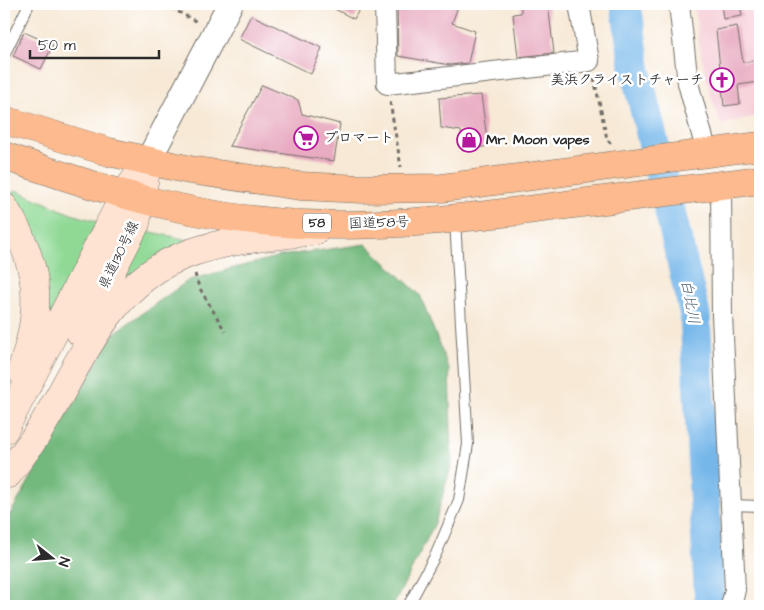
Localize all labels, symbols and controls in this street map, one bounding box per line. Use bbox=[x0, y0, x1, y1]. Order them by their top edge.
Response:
scale bar bbox=[30, 28, 159, 60]
text: 50 m bbox=[38, 35, 76, 56]
church icon: 美浜クライストチャーチ bbox=[709, 67, 735, 93]
place label: 美浜クライストチャーチ bbox=[550, 70, 704, 90]
supermarket icon: プロマート bbox=[293, 125, 319, 151]
shop icon: Mr. Moon vapes bbox=[456, 127, 482, 153]
place label: プロマート bbox=[324, 128, 394, 148]
place label: Mr. Moon vapes bbox=[486, 130, 590, 150]
street label: 国道58号 bbox=[348, 212, 410, 234]
road number: 58 bbox=[303, 214, 331, 232]
street label: 県道130号線 bbox=[94, 217, 144, 293]
water label: 白比川 bbox=[675, 278, 705, 326]
north arrow bbox=[28, 532, 78, 582]
text: N bbox=[53, 554, 74, 569]

